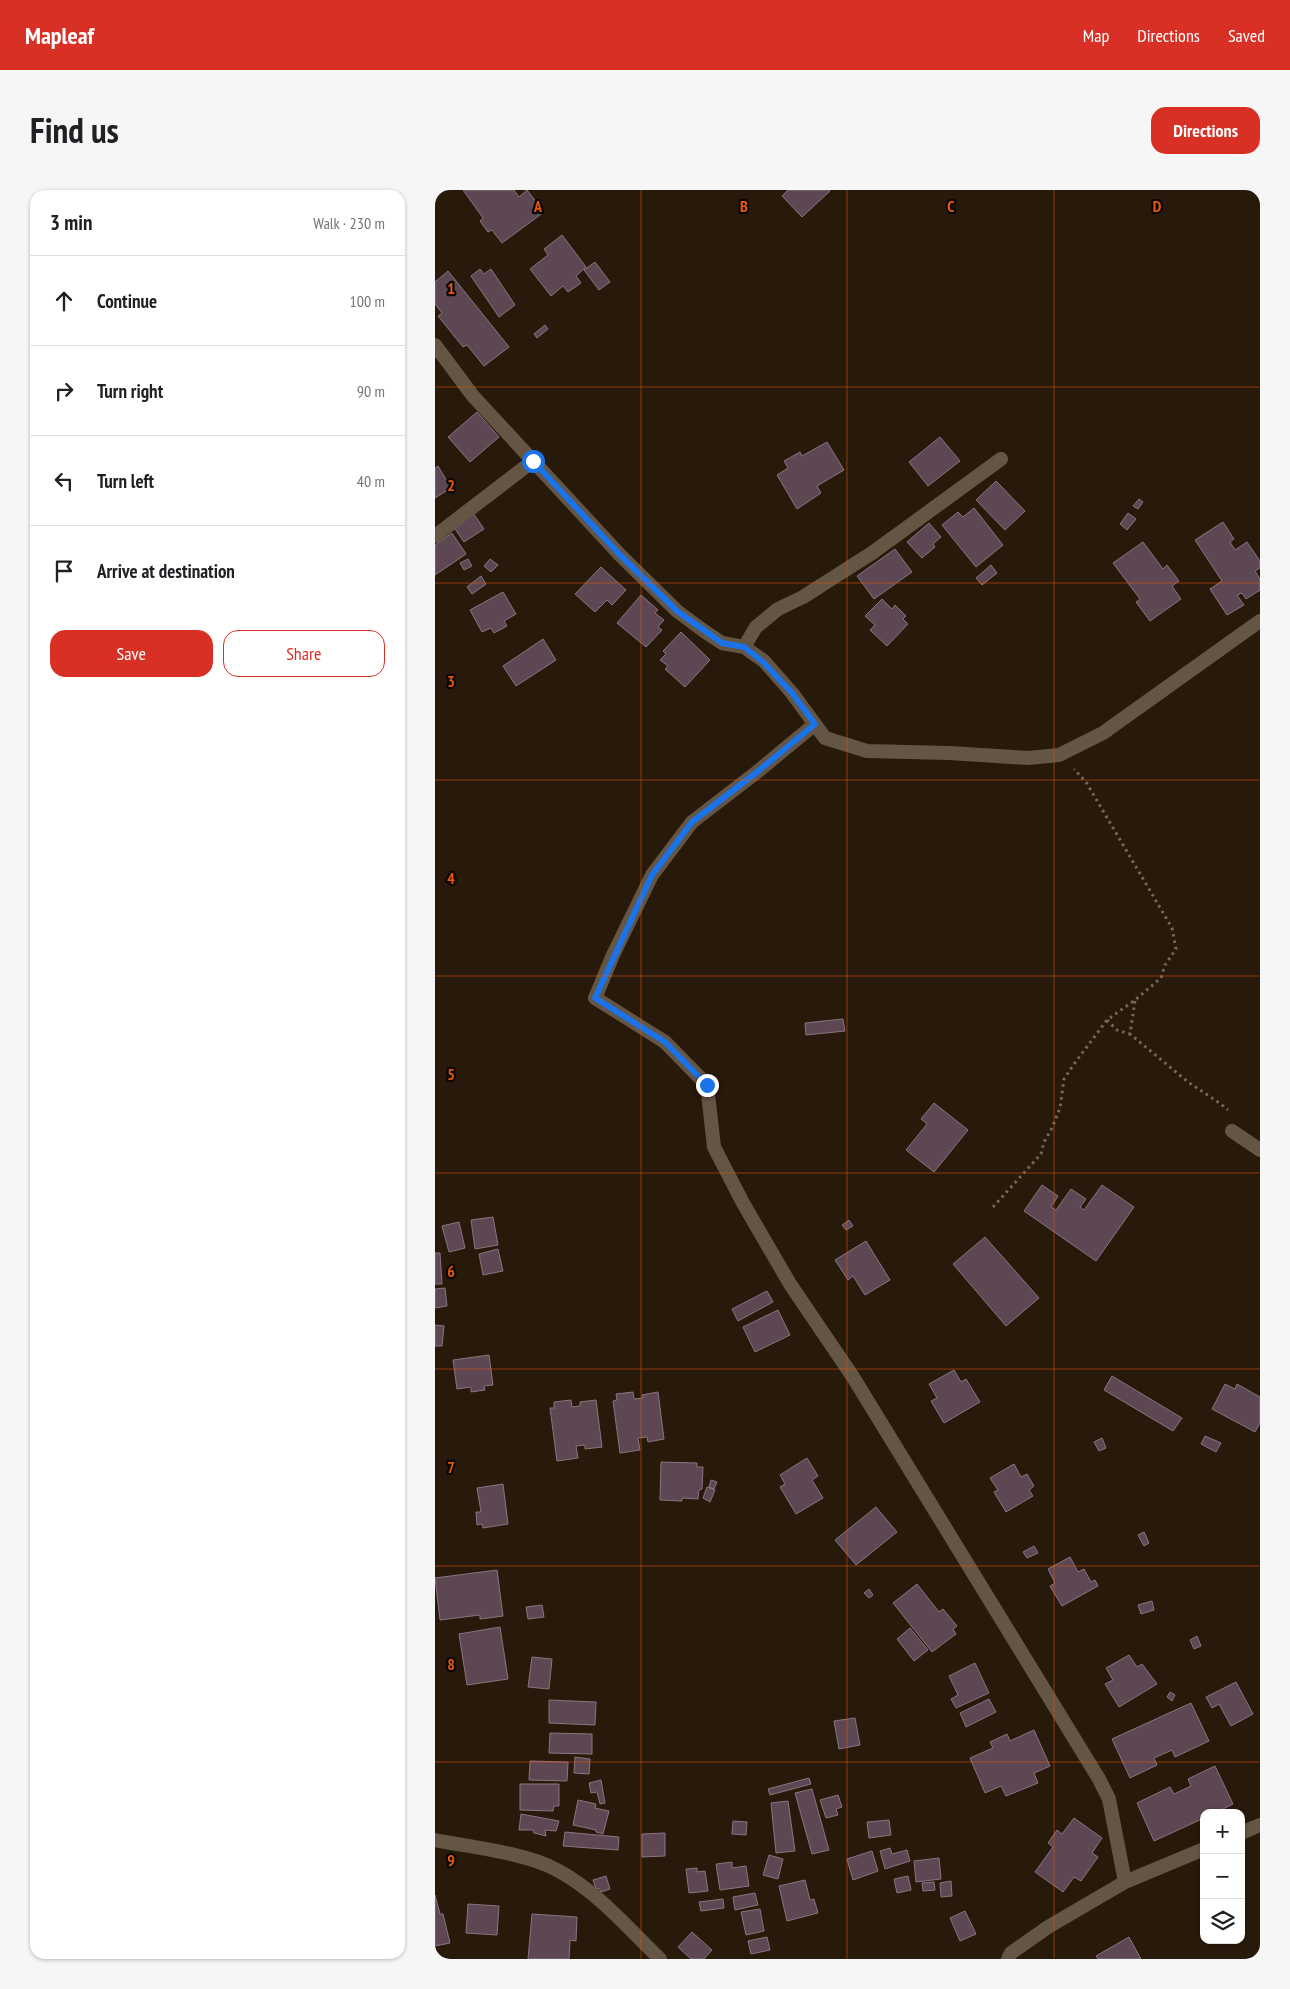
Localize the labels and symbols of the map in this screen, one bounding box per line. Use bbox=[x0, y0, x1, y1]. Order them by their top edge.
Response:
text: A bbox=[533, 196, 543, 216]
text: B bbox=[740, 196, 748, 216]
text: C bbox=[947, 196, 955, 216]
text: D bbox=[1153, 196, 1162, 216]
text: 1 bbox=[447, 278, 455, 298]
route start bbox=[522, 450, 545, 473]
text: 2 bbox=[447, 475, 455, 495]
text: 3 bbox=[447, 671, 455, 691]
text: 4 bbox=[447, 868, 455, 888]
text: 5 bbox=[447, 1064, 455, 1084]
route end bbox=[696, 1074, 719, 1097]
text: 6 bbox=[447, 1261, 455, 1281]
text: 7 bbox=[447, 1457, 455, 1477]
text: 8 bbox=[447, 1654, 455, 1674]
text: 9 bbox=[447, 1850, 455, 1870]

